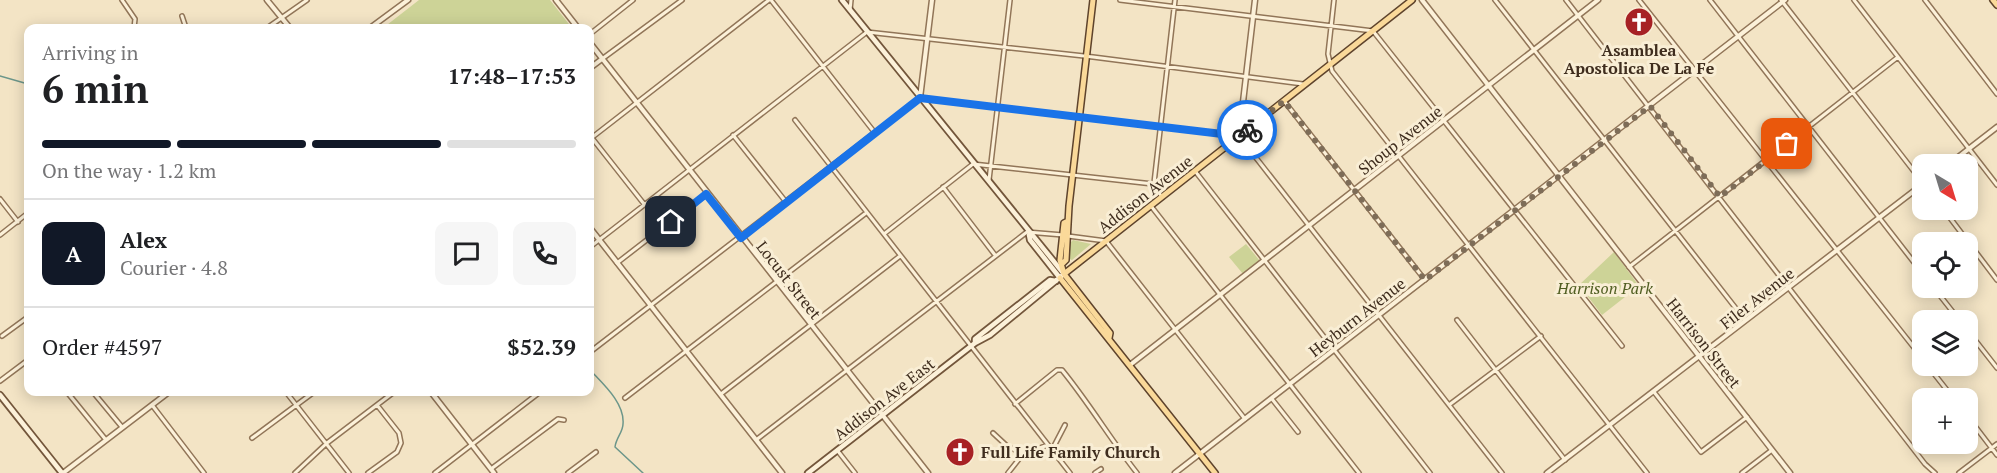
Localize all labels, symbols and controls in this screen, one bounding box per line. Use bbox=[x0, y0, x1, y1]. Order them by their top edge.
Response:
church icon: Asamblea Apostolica De La Fe bbox=[1623, 6, 1655, 38]
text: Arriving in bbox=[42, 39, 138, 66]
place label: Asamblea Apostolica De La Fe bbox=[1564, 39, 1715, 79]
text: 17:48–17:53 bbox=[448, 61, 576, 90]
text: 6 min bbox=[42, 62, 149, 114]
courier bbox=[1217, 100, 1277, 160]
street label: Shoup Avenue bbox=[1353, 100, 1447, 180]
icon: bike bbox=[1231, 114, 1264, 147]
pin bbox=[1761, 118, 1812, 169]
icon: bag bbox=[1770, 127, 1803, 160]
street label: Addison Avenue bbox=[1093, 150, 1197, 238]
north arrow bbox=[1912, 154, 1978, 220]
map controls bbox=[1912, 154, 1978, 454]
text: On the way · 1.2 km bbox=[42, 157, 216, 184]
pin bbox=[645, 196, 696, 247]
icon: home bbox=[654, 205, 687, 238]
button: chat bbox=[435, 222, 498, 285]
button: phone bbox=[513, 222, 576, 285]
text: Alex bbox=[120, 225, 167, 254]
button: locate bbox=[1912, 232, 1978, 298]
street label: Locust Street bbox=[751, 236, 827, 324]
text: A bbox=[65, 239, 82, 268]
text: Courier · 4.8 bbox=[120, 254, 228, 281]
street label: Filer Avenue bbox=[1715, 262, 1799, 334]
street label: Heyburn Avenue bbox=[1304, 272, 1410, 362]
park label: Harrison Park bbox=[1556, 277, 1653, 299]
street label: Harrison Street bbox=[1662, 293, 1746, 393]
button: layers bbox=[1912, 310, 1978, 376]
text: Order #4597 bbox=[42, 332, 162, 361]
text: $52.39 bbox=[507, 332, 576, 361]
street label: Addison Ave East bbox=[829, 353, 939, 445]
button: + bbox=[1912, 388, 1978, 454]
church icon: Full Life Family Church bbox=[944, 436, 976, 468]
place label: Full Life Family Church bbox=[981, 441, 1161, 463]

